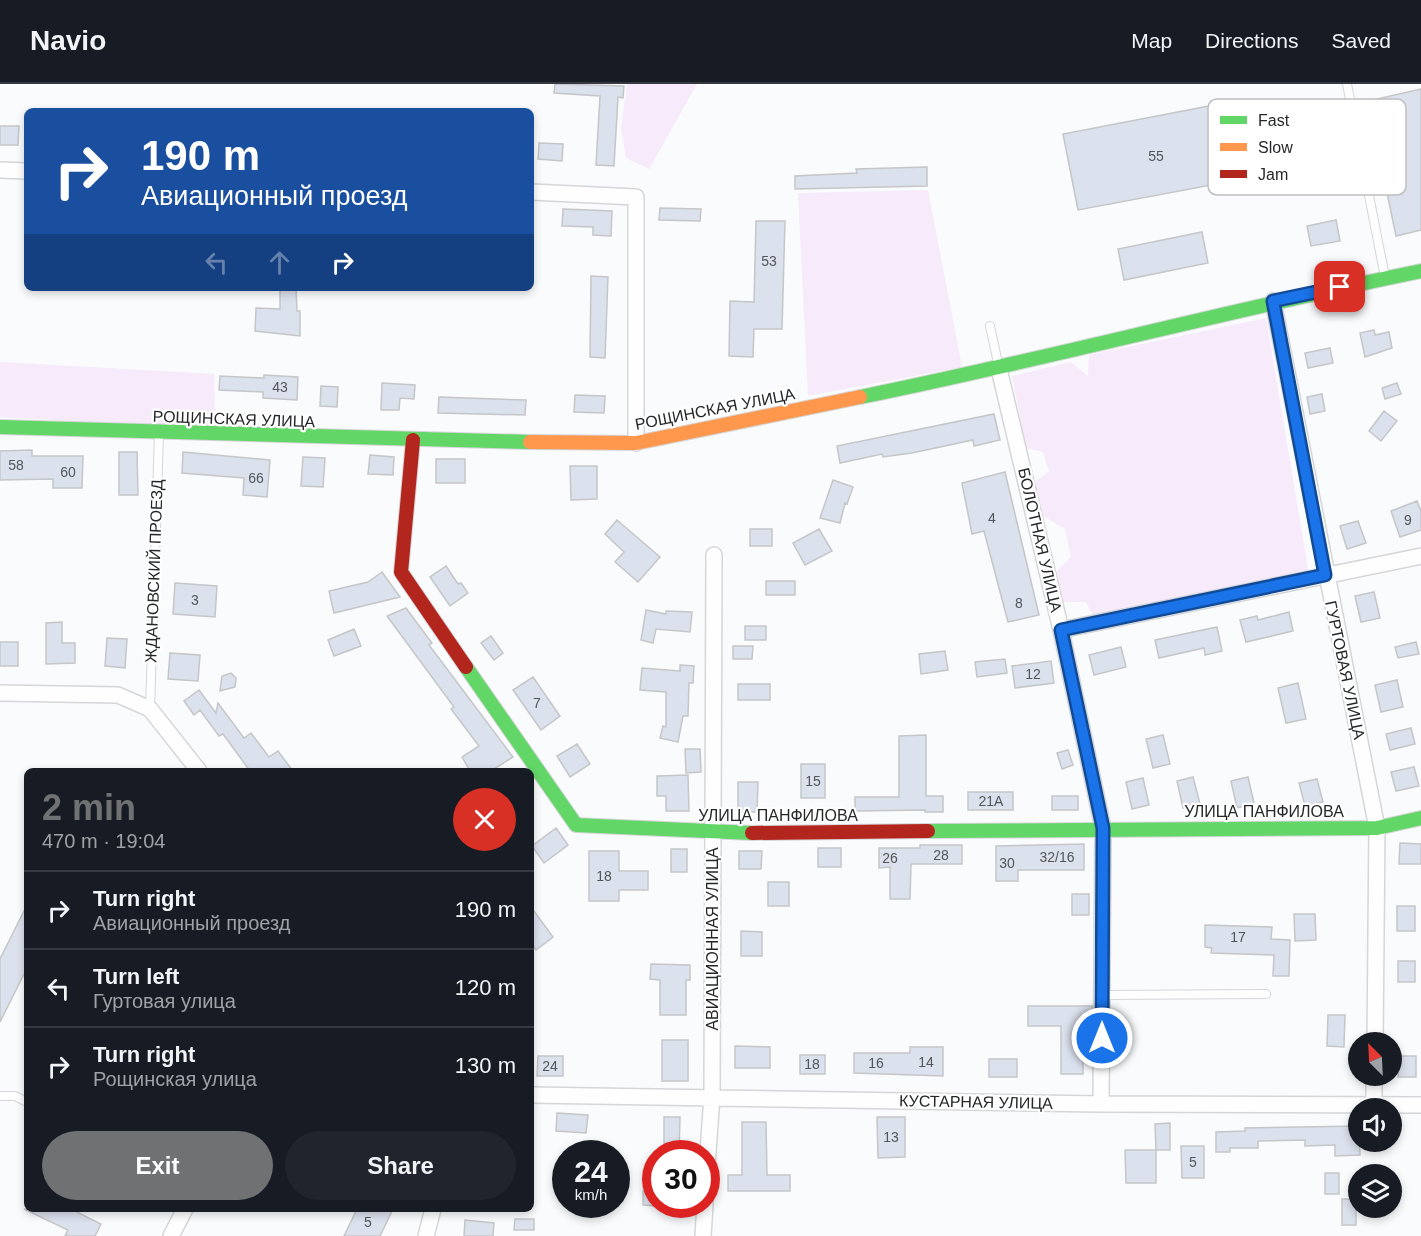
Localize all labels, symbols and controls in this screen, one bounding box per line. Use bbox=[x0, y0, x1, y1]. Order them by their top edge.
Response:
text: Navio bbox=[30, 25, 106, 56]
text: Map bbox=[1131, 29, 1172, 52]
text: Directions bbox=[1205, 29, 1298, 52]
text: Saved bbox=[1331, 29, 1391, 52]
legend bbox=[1208, 99, 1406, 195]
text: Fast bbox=[1258, 112, 1290, 129]
icon: right bbox=[42, 132, 120, 210]
text: 190 m bbox=[141, 132, 260, 179]
text: Slow bbox=[1258, 139, 1293, 156]
house number: 55 bbox=[1148, 148, 1164, 164]
text: Jam bbox=[1258, 166, 1288, 183]
text: Авиационный проезд bbox=[141, 181, 407, 211]
icon: left bbox=[200, 246, 233, 279]
icon: ahead bbox=[263, 246, 296, 279]
icon: right bbox=[326, 246, 359, 279]
house number: 53 bbox=[761, 253, 777, 269]
pin bbox=[1314, 261, 1365, 312]
icon: arrive bbox=[1323, 270, 1356, 303]
house number: 43 bbox=[272, 379, 288, 395]
street label: РОЩИНСКАЯ УЛИЦА bbox=[634, 385, 797, 433]
street label: РОЩИНСКАЯ УЛИЦА bbox=[152, 408, 316, 430]
house number: 58 bbox=[8, 457, 24, 473]
house number: 60 bbox=[60, 464, 76, 480]
street label: БОЛОТНАЯ УЛИЦА bbox=[1015, 466, 1065, 614]
house number: 66 bbox=[248, 470, 264, 486]
street label: ЖДАНОВСКИЙ ПРОЕЗД bbox=[141, 479, 166, 663]
house number: 4 bbox=[988, 510, 996, 526]
house number: 9 bbox=[1404, 512, 1412, 528]
house number: 3 bbox=[191, 592, 199, 608]
house number: 8 bbox=[1015, 595, 1023, 611]
street label: ГУРТОВАЯ УЛИЦА bbox=[1322, 599, 1368, 741]
house number: 12 bbox=[1025, 666, 1041, 682]
house number: 7 bbox=[533, 695, 541, 711]
house number: 15 bbox=[805, 773, 821, 789]
text: 2 min bbox=[42, 787, 136, 828]
button: close bbox=[453, 788, 516, 851]
house number: 21А bbox=[979, 793, 1004, 809]
street label: УЛИЦА ПАНФИЛОВА bbox=[1184, 803, 1344, 820]
street label: УЛИЦА ПАНФИЛОВА bbox=[698, 807, 858, 824]
text: 470 m · 19:04 bbox=[42, 830, 165, 852]
street label: АВИАЦИОННАЯ УЛИЦА bbox=[704, 847, 721, 1031]
house number: 28 bbox=[933, 847, 949, 863]
house number: 32/16 bbox=[1039, 849, 1075, 865]
house number: 26 bbox=[882, 850, 898, 866]
house number: 30 bbox=[999, 855, 1015, 871]
house number: 18 bbox=[596, 868, 612, 884]
text: Turn right bbox=[93, 886, 195, 911]
icon: right bbox=[42, 894, 75, 927]
text: 190 m bbox=[455, 897, 516, 922]
text: Авиационный проезд bbox=[93, 912, 290, 934]
house number: 17 bbox=[1230, 929, 1246, 945]
text: Turn left bbox=[93, 964, 179, 989]
icon: left bbox=[42, 972, 75, 1005]
text: 120 m bbox=[455, 975, 516, 1000]
text: Гуртовая улица bbox=[93, 990, 236, 1012]
position arrow bbox=[1070, 1006, 1134, 1070]
north arrow bbox=[1348, 1032, 1402, 1086]
map controls bbox=[1348, 1032, 1402, 1218]
text: Turn right bbox=[93, 1042, 195, 1067]
icon: right bbox=[42, 1050, 75, 1083]
text: 130 m bbox=[455, 1053, 516, 1078]
house number: 14 bbox=[918, 1054, 934, 1070]
house number: 16 bbox=[868, 1055, 884, 1071]
house number: 18 bbox=[804, 1056, 820, 1072]
house number: 24 bbox=[542, 1058, 558, 1074]
text: Рощинская улица bbox=[93, 1068, 257, 1090]
street label: КУСТАРНАЯ УЛИЦА bbox=[899, 1092, 1053, 1112]
button: sound bbox=[1348, 1098, 1402, 1152]
house number: 13 bbox=[883, 1129, 899, 1145]
button: Exit bbox=[42, 1131, 273, 1200]
button: Share bbox=[285, 1131, 516, 1200]
speed limit sign: 30 bbox=[642, 1140, 720, 1218]
house number: 5 bbox=[1189, 1154, 1197, 1170]
text: 24 bbox=[574, 1155, 608, 1188]
button: layers bbox=[1348, 1164, 1402, 1218]
text: km/h bbox=[575, 1186, 607, 1203]
house number: 5 bbox=[364, 1214, 372, 1230]

